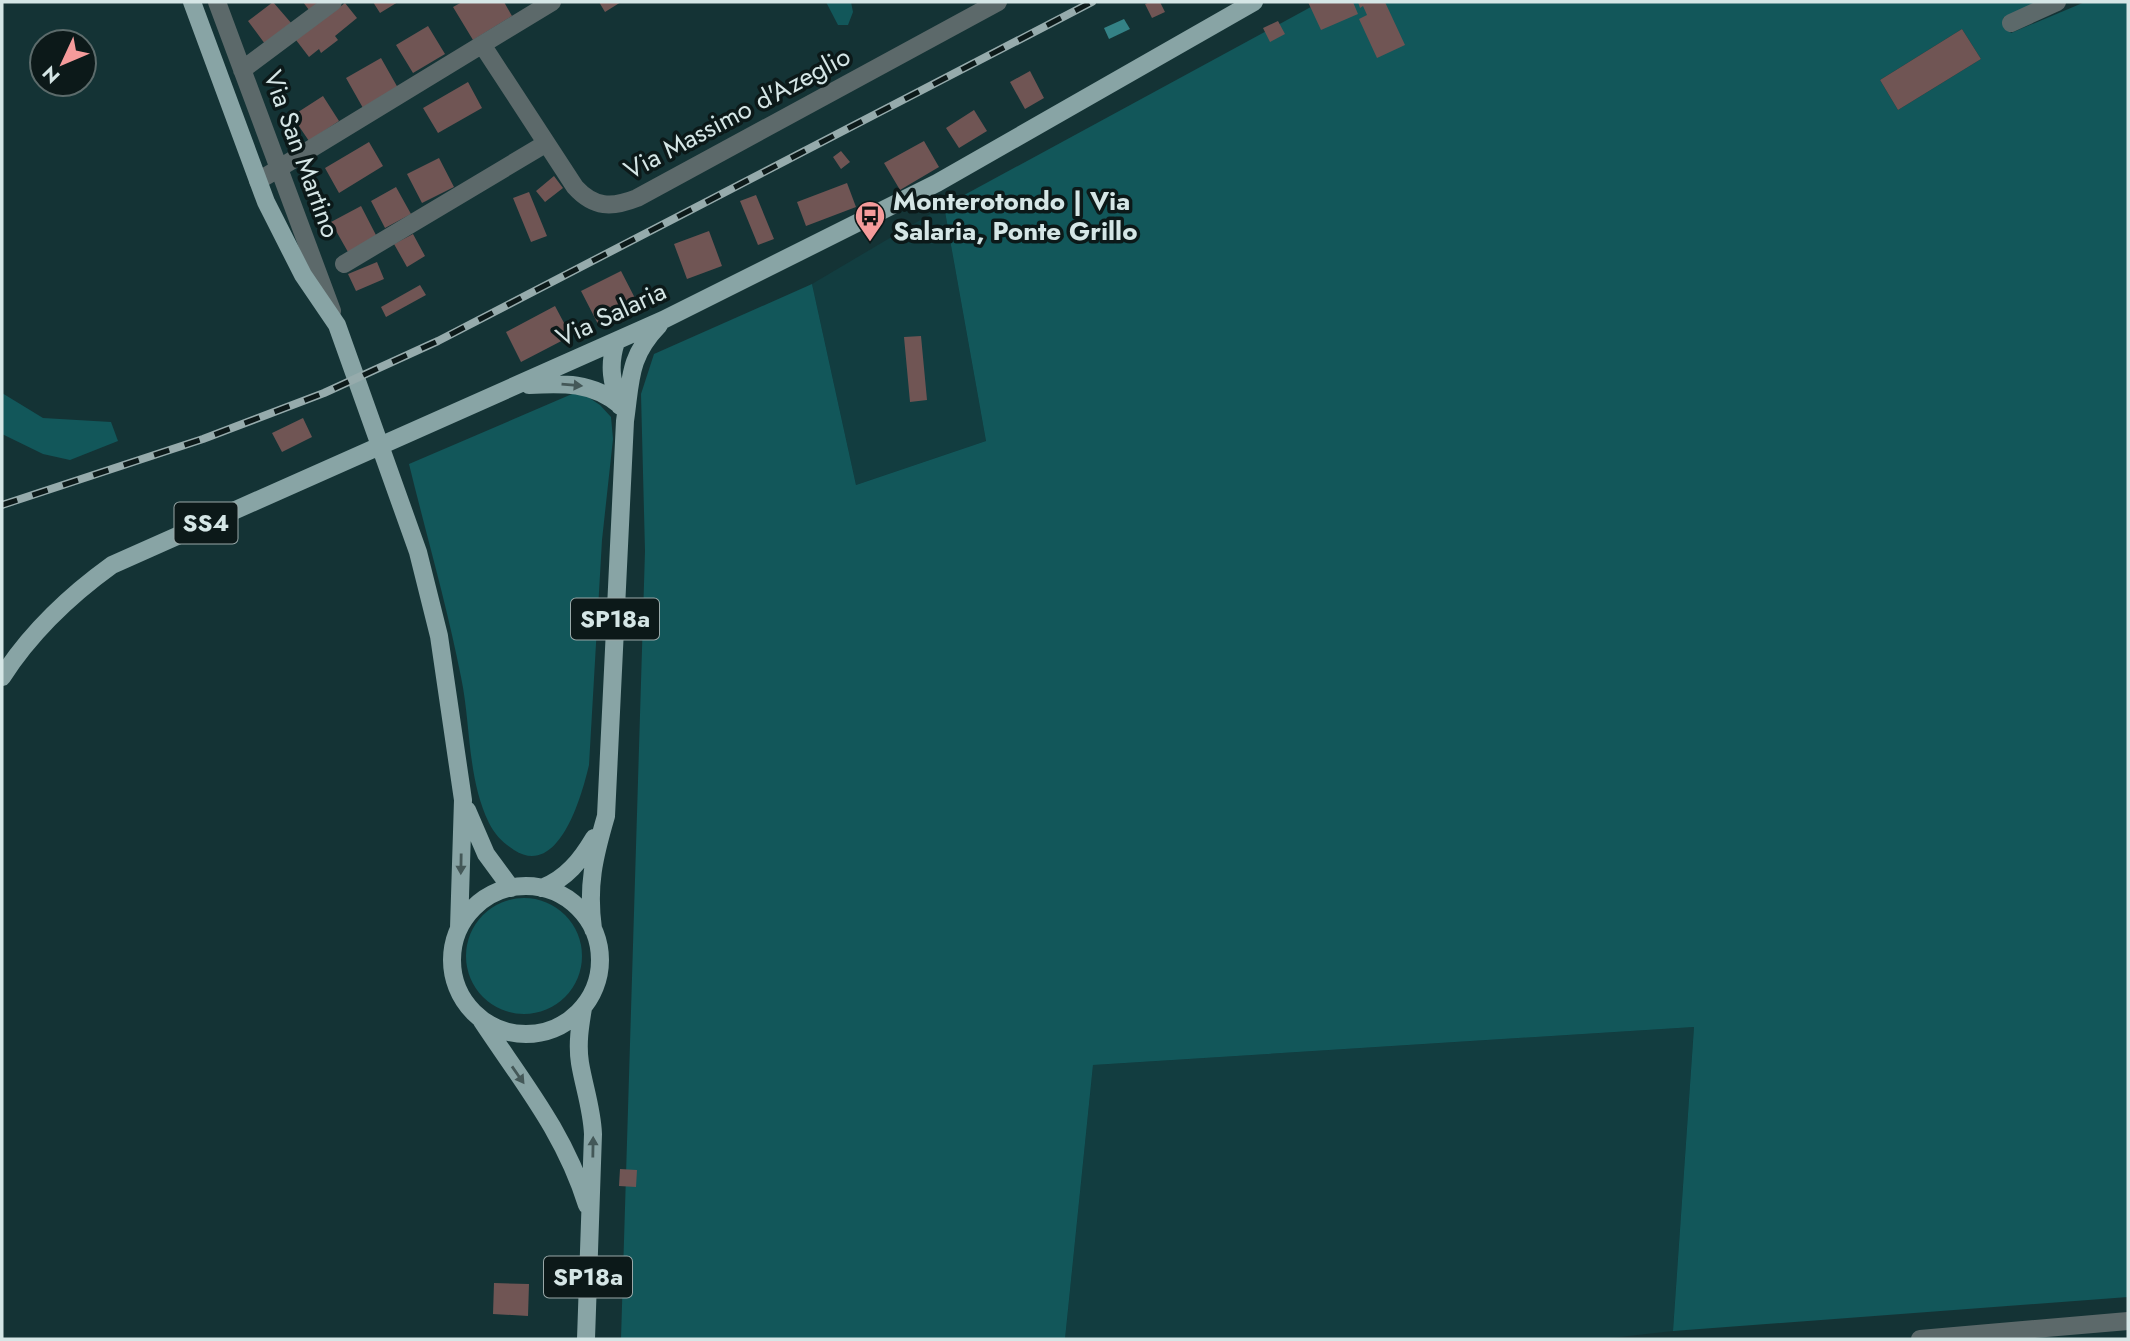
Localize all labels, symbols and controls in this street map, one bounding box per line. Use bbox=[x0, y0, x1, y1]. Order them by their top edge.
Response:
north arrow bbox=[28, 28, 98, 98]
street label: Via Massimo d'Azeglio bbox=[617, 37, 857, 189]
text: N bbox=[36, 60, 66, 89]
street label: Via San Martino bbox=[254, 65, 350, 243]
place label: Monterotondo | Via Salaria, Ponte Grillo bbox=[893, 182, 1137, 250]
bus stop icon: Monterotondo | Via Salaria, Ponte Grillo bbox=[853, 199, 887, 243]
street label: Via Salaria bbox=[550, 272, 672, 356]
one-way arrow bbox=[561, 380, 583, 391]
road number: SS4 bbox=[174, 502, 238, 544]
road number: SP18a bbox=[571, 598, 659, 640]
one-way arrow bbox=[455, 853, 467, 875]
one-way arrow bbox=[511, 1066, 525, 1084]
one-way arrow bbox=[587, 1136, 599, 1158]
road number: SP18a bbox=[544, 1256, 632, 1297]

